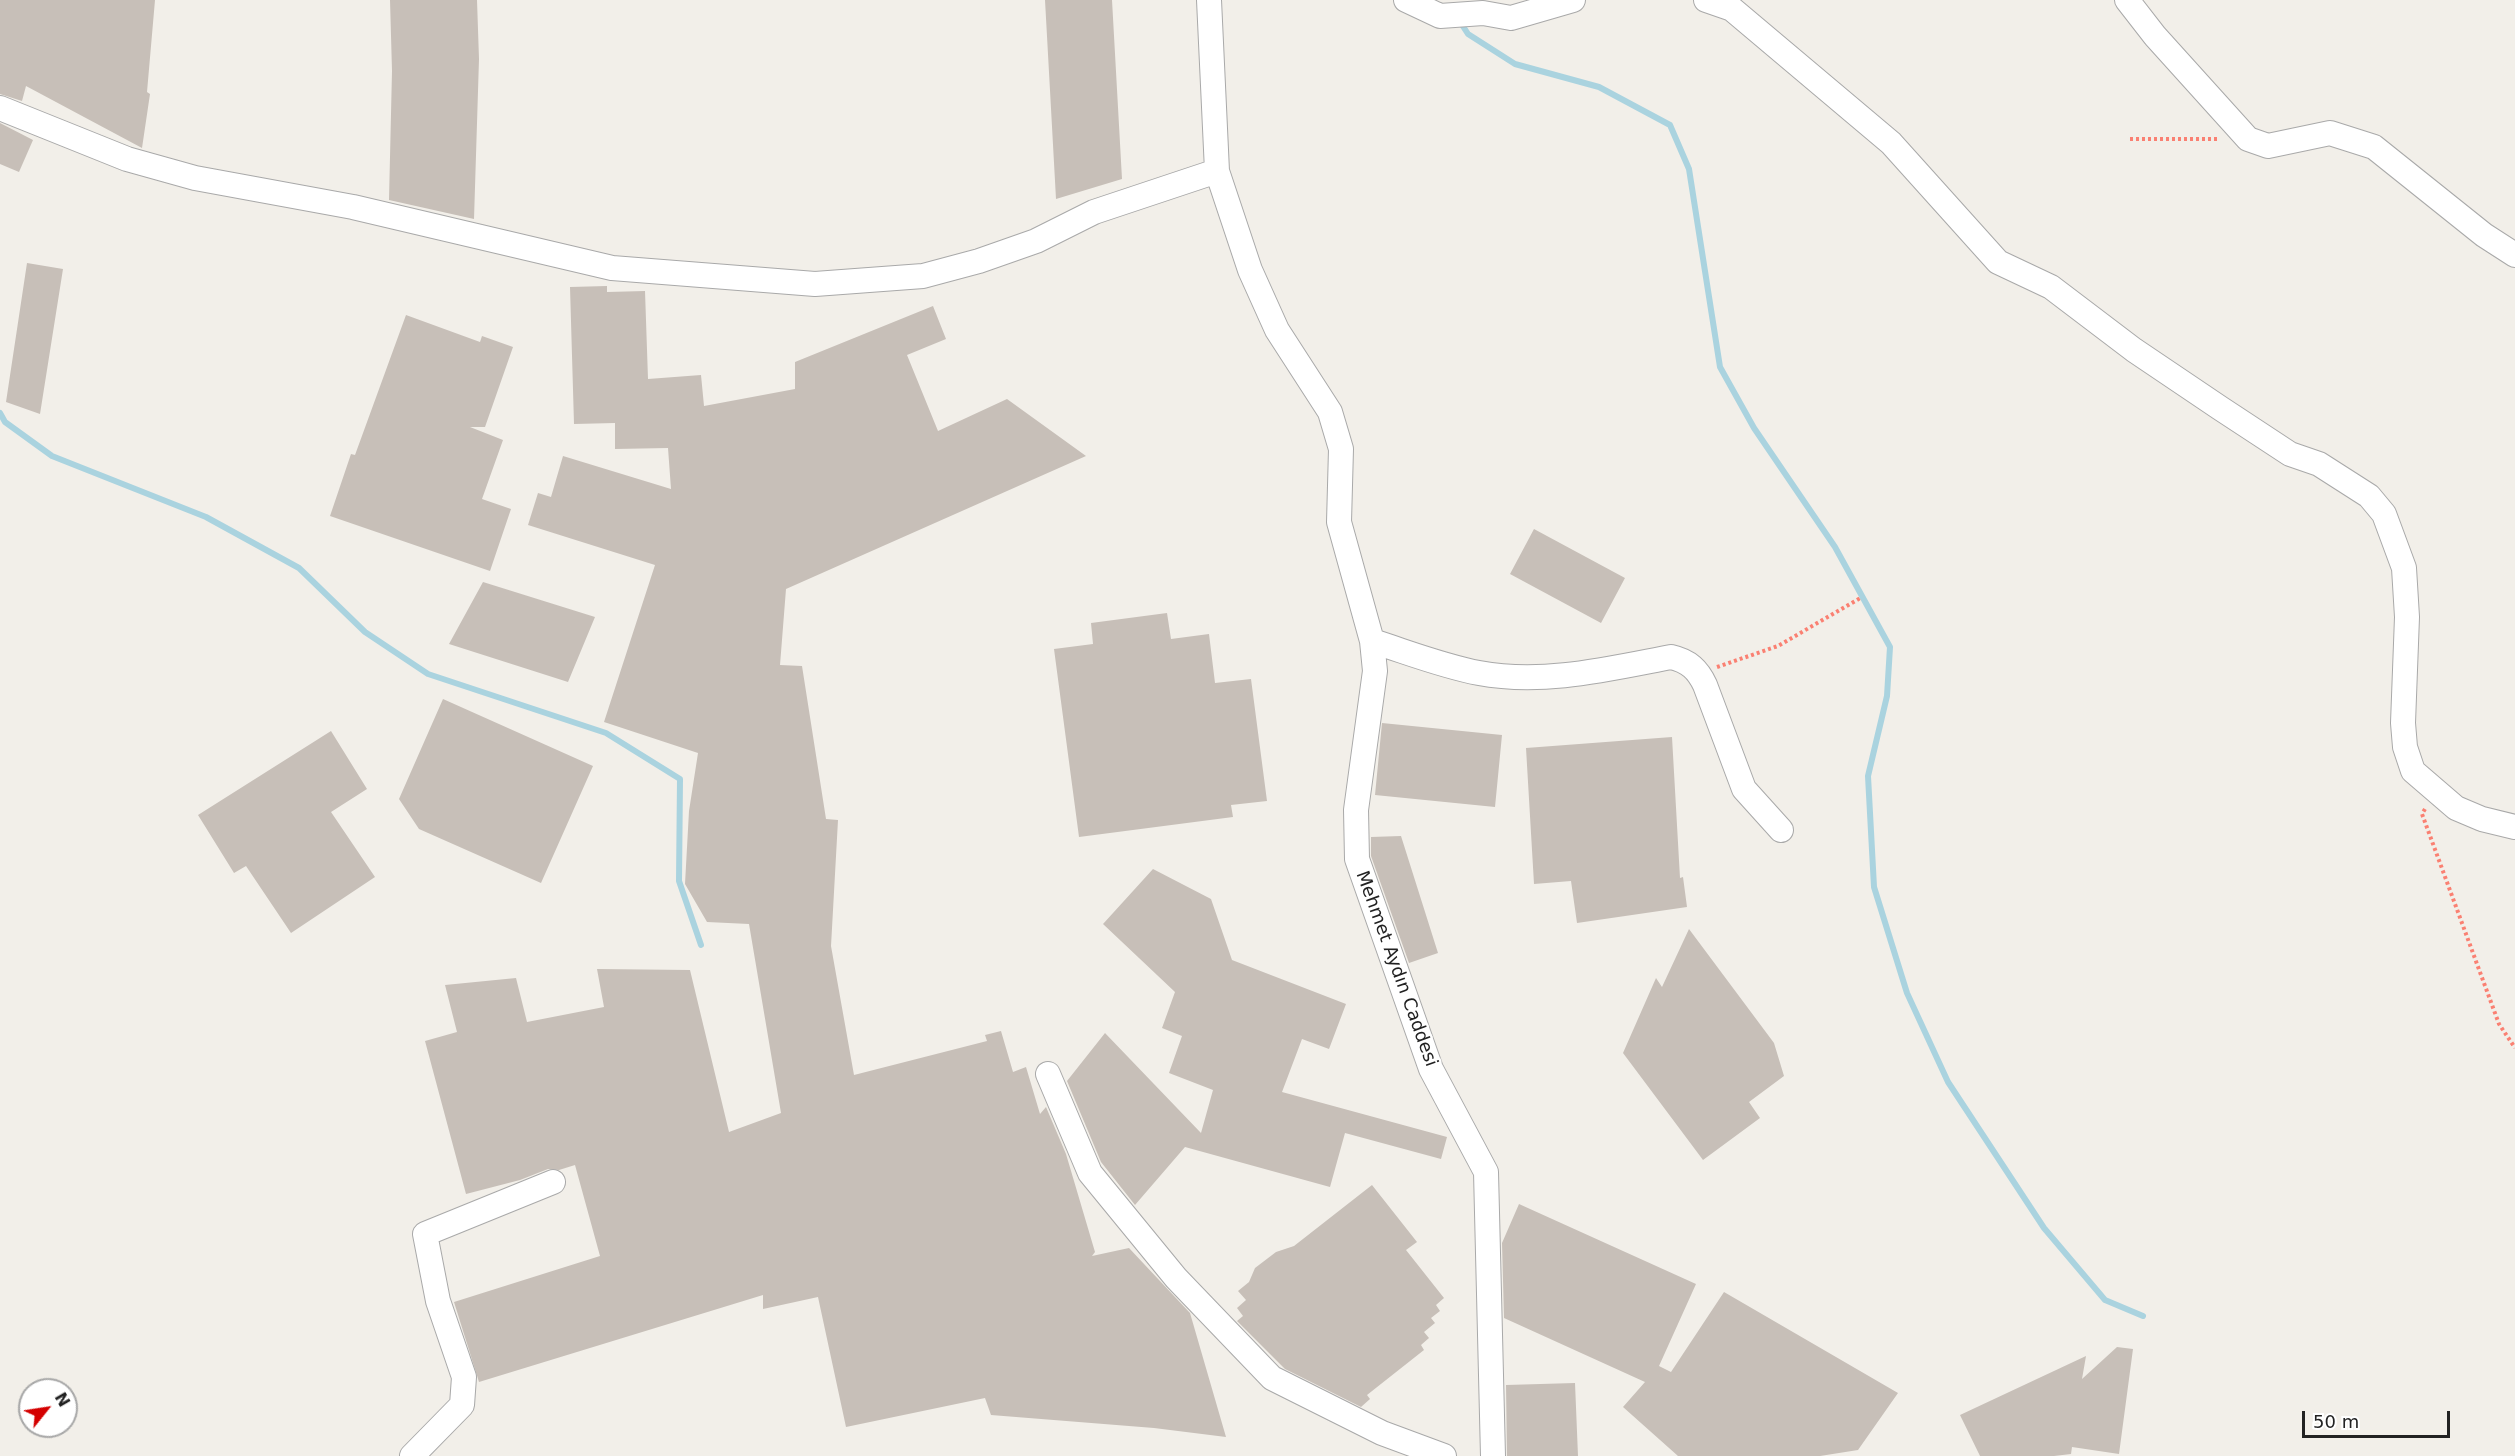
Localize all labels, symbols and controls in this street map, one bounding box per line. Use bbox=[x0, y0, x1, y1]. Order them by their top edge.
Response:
street label: Mehmet Aydın Caddesi bbox=[1351, 868, 1441, 1070]
north arrow bbox=[18, 1378, 78, 1438]
text: N bbox=[51, 1389, 74, 1410]
scale bar bbox=[2305, 1399, 2454, 1437]
text: 50 m bbox=[2313, 1411, 2359, 1432]

